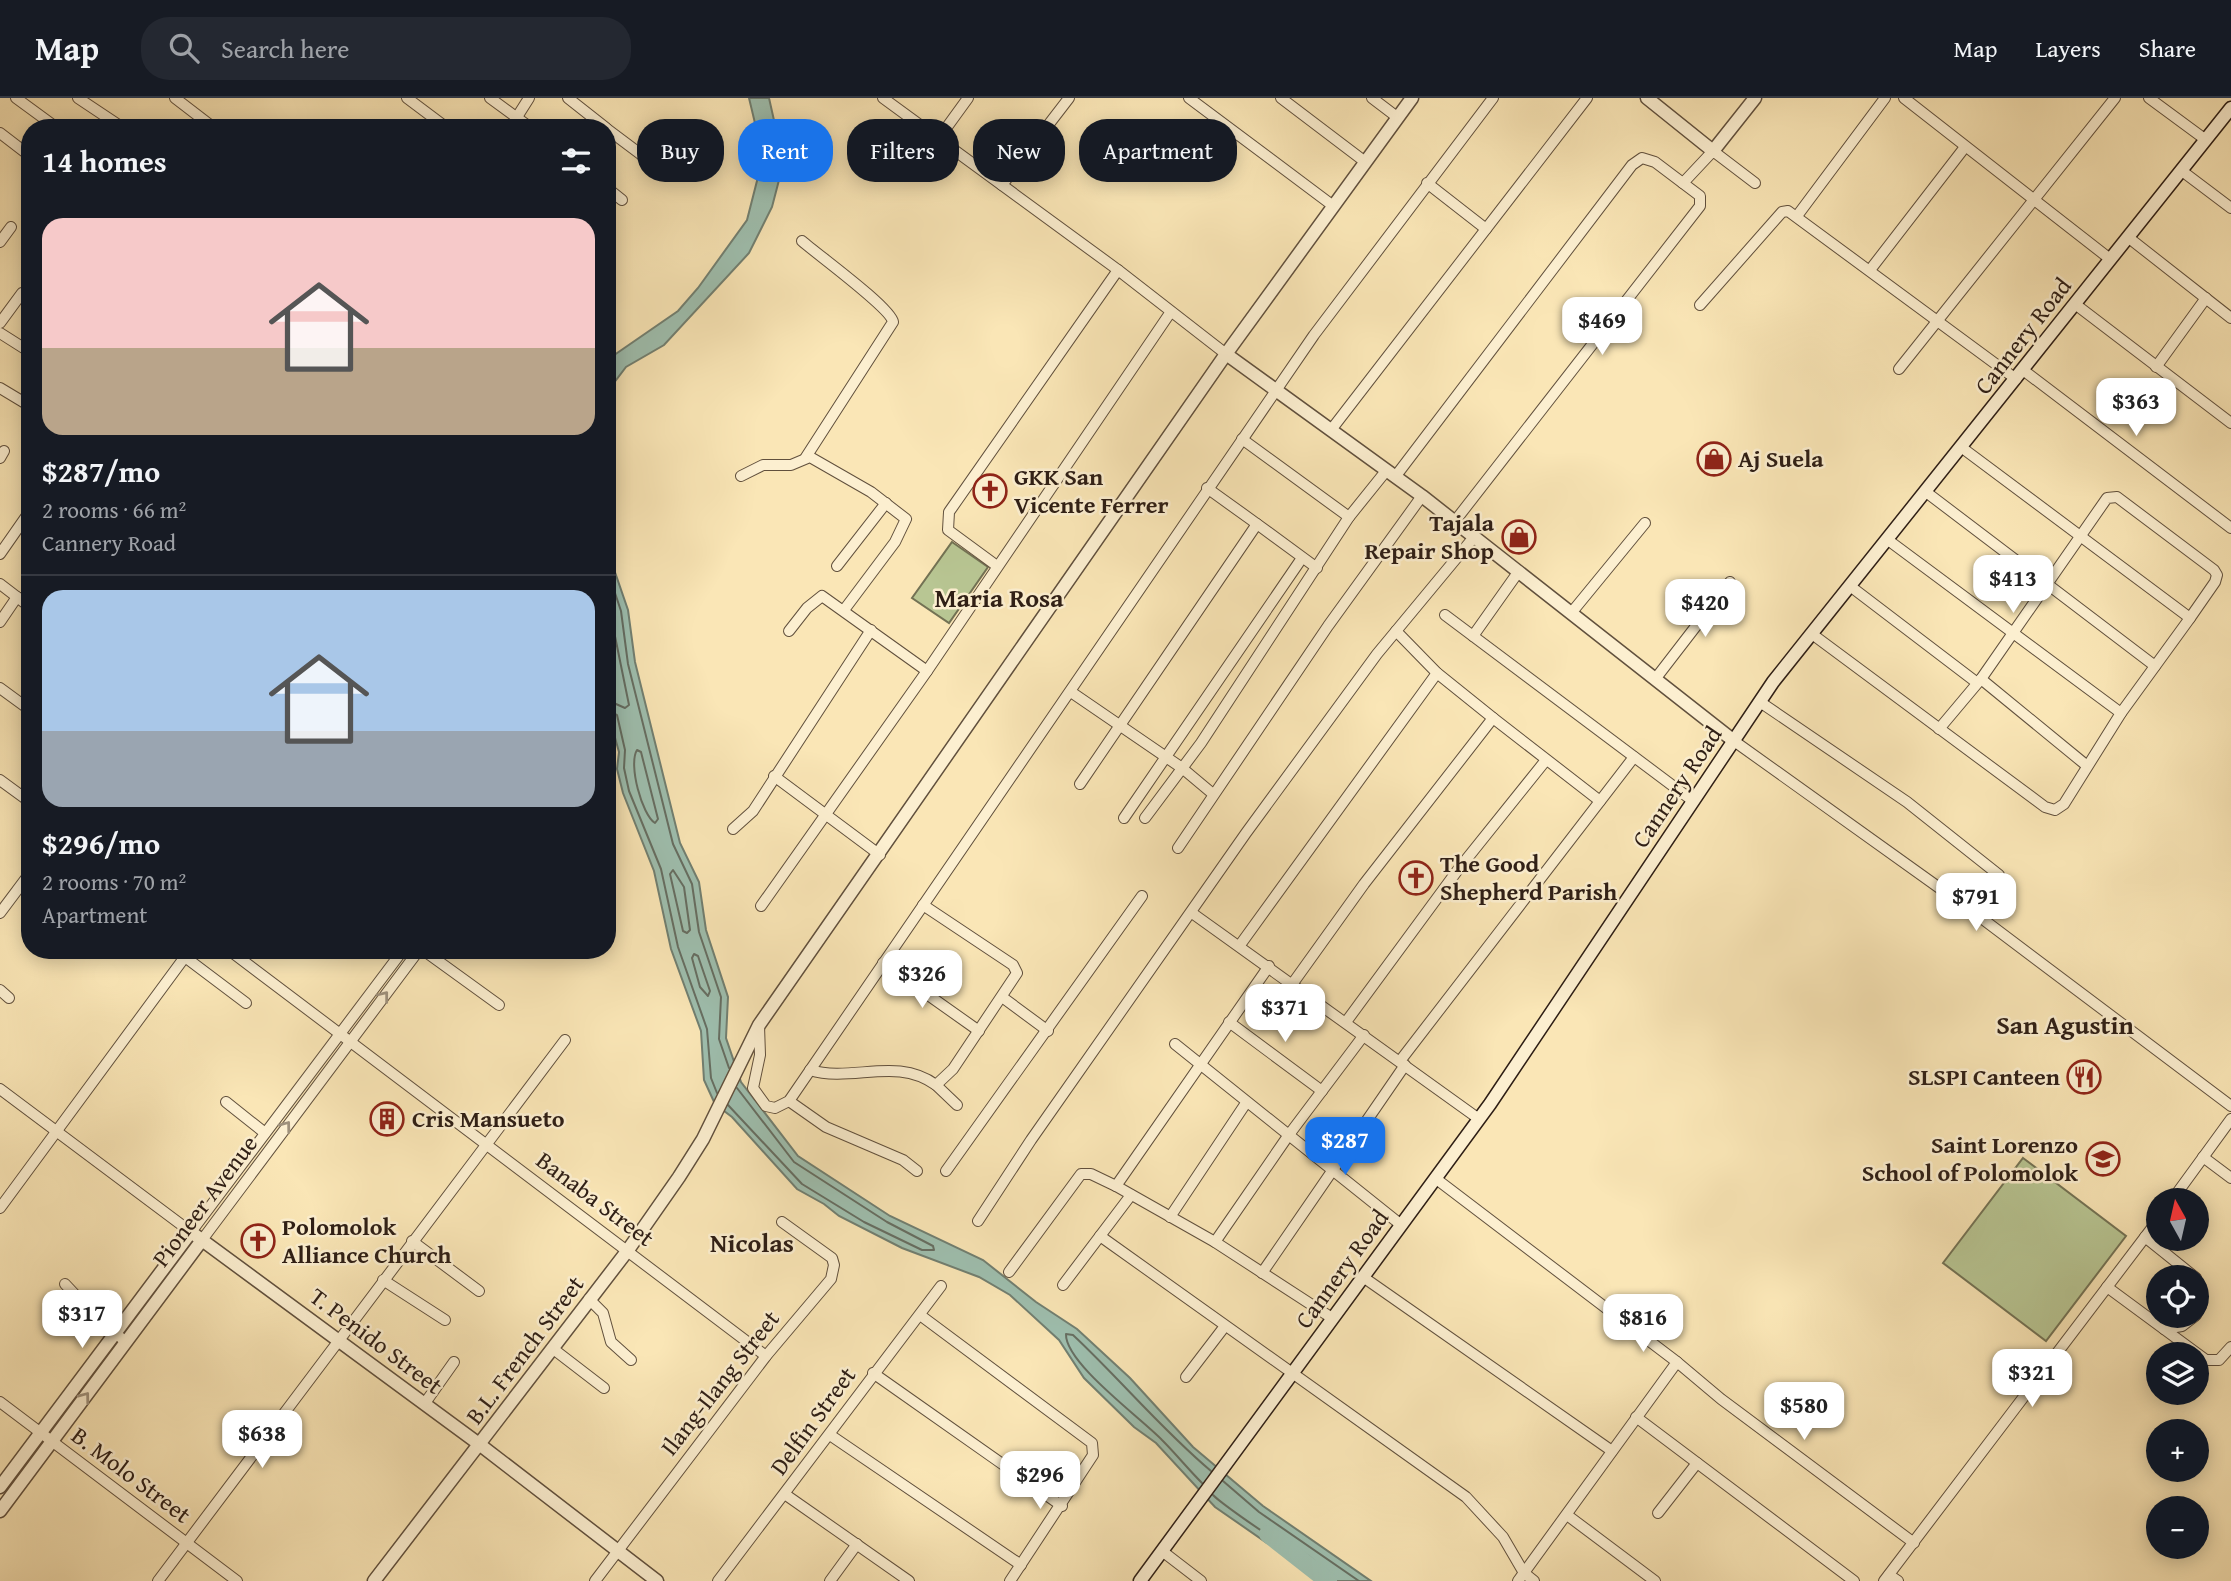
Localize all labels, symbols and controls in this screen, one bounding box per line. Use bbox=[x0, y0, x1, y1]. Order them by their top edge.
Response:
search box bbox=[141, 17, 631, 80]
text: Map bbox=[35, 24, 99, 72]
icon: search bbox=[165, 29, 203, 67]
text: Search here bbox=[221, 29, 349, 68]
text: Map bbox=[1954, 31, 1997, 66]
text: Layers bbox=[2035, 31, 2101, 66]
text: Share bbox=[2139, 31, 2196, 66]
chip: Buy bbox=[637, 119, 724, 182]
chip: Rent bbox=[738, 119, 833, 182]
chip: Filters bbox=[847, 119, 959, 182]
chip: New bbox=[973, 119, 1065, 182]
chip: Apartment bbox=[1079, 119, 1237, 182]
text: 14 homes bbox=[42, 139, 167, 183]
icon: filters bbox=[557, 142, 595, 180]
icon: home bbox=[256, 264, 382, 390]
street label: Cannery Road bbox=[1966, 270, 2080, 402]
pin: $469 bbox=[1561, 298, 1643, 357]
text: $469 bbox=[1578, 303, 1626, 336]
pin: $363 bbox=[2095, 378, 2177, 438]
text: $363 bbox=[2112, 384, 2160, 417]
shop icon: Aj Suela bbox=[1695, 440, 1733, 478]
place label: Aj Suela bbox=[1738, 441, 1824, 476]
text: $287/mo bbox=[42, 449, 160, 493]
place label: GKK San Vicente Ferrer bbox=[1014, 459, 1168, 522]
church icon: GKK San Vicente Ferrer bbox=[971, 472, 1009, 510]
text: 2 rooms · 66 m² bbox=[42, 493, 186, 526]
place label: Tajala Repair Shop bbox=[1364, 505, 1495, 568]
shop icon: Tajala Repair Shop bbox=[1500, 518, 1538, 556]
text: Cannery Road bbox=[42, 526, 176, 559]
pin: $413 bbox=[1972, 556, 2054, 615]
text: $413 bbox=[1989, 561, 2037, 594]
district label: Maria Rosa bbox=[934, 578, 1064, 617]
pin: $420 bbox=[1664, 580, 1746, 639]
text: $420 bbox=[1681, 585, 1729, 618]
icon: home bbox=[256, 636, 382, 762]
street label: Cannery Road bbox=[1623, 719, 1730, 855]
text: $296/mo bbox=[42, 821, 160, 865]
place label: The Good Shepherd Parish bbox=[1440, 846, 1617, 909]
church icon: The Good Shepherd Parish bbox=[1397, 859, 1435, 897]
text: 2 rooms · 70 m² bbox=[42, 865, 186, 898]
pin: $791 bbox=[1935, 874, 2017, 933]
text: $791 bbox=[1952, 879, 2000, 912]
text: Apartment bbox=[42, 898, 147, 931]
pin: $326 bbox=[881, 950, 963, 1010]
text: $326 bbox=[898, 956, 946, 989]
pin: $371 bbox=[1244, 984, 1326, 1044]
text: $371 bbox=[1261, 990, 1309, 1023]
one-way arrow bbox=[375, 992, 388, 1004]
district label: San Agustin bbox=[1996, 1005, 2135, 1044]
restaurant icon: SLSPI Canteen bbox=[2065, 1058, 2103, 1096]
place label: SLSPI Canteen bbox=[1908, 1059, 2060, 1094]
building icon: Cris Mansueto bbox=[368, 1100, 406, 1138]
place label: Cris Mansueto bbox=[412, 1101, 565, 1136]
pin: $287 bbox=[1304, 1118, 1386, 1177]
one-way arrow bbox=[278, 1121, 291, 1134]
text: $287 bbox=[1321, 1123, 1369, 1156]
place label: Saint Lorenzo School of Polomolok bbox=[1862, 1127, 2078, 1190]
street label: Pioneer Avenue bbox=[143, 1128, 266, 1274]
school or university icon: Saint Lorenzo School of Polomolok bbox=[2084, 1140, 2122, 1178]
street label: Banaba Street bbox=[529, 1143, 662, 1255]
north arrow bbox=[2146, 1188, 2208, 1251]
map controls bbox=[2146, 1188, 2209, 1559]
street label: Cannery Road bbox=[1286, 1202, 1397, 1336]
place label: Polomolok Alliance Church bbox=[282, 1209, 451, 1272]
church icon: Polomolok Alliance Church bbox=[239, 1222, 277, 1260]
district label: Nicolas bbox=[710, 1223, 794, 1262]
button: locate bbox=[2146, 1265, 2209, 1328]
street label: B.L. French Street bbox=[457, 1268, 592, 1431]
street label: T. Penido Street bbox=[302, 1279, 451, 1403]
pin: $317 bbox=[41, 1290, 123, 1350]
pin: $816 bbox=[1602, 1294, 1684, 1354]
text: $317 bbox=[58, 1296, 106, 1329]
text: $816 bbox=[1619, 1300, 1667, 1333]
street label: Ilang-Ilang Street bbox=[652, 1302, 788, 1463]
button: layers bbox=[2146, 1342, 2209, 1405]
pin: $321 bbox=[1991, 1350, 2073, 1409]
text: $321 bbox=[2008, 1355, 2056, 1388]
street label: Delfin Street bbox=[761, 1359, 864, 1482]
pin: $580 bbox=[1763, 1382, 1845, 1442]
text: $580 bbox=[1780, 1388, 1828, 1421]
one-way arrow bbox=[76, 1392, 89, 1405]
pin: $638 bbox=[221, 1410, 303, 1470]
text: $638 bbox=[238, 1416, 286, 1449]
street label: B. Molo Street bbox=[64, 1418, 199, 1532]
button: + bbox=[2146, 1419, 2209, 1482]
pin: $296 bbox=[999, 1452, 1081, 1511]
text: $296 bbox=[1016, 1457, 1064, 1490]
button: − bbox=[2146, 1496, 2209, 1559]

